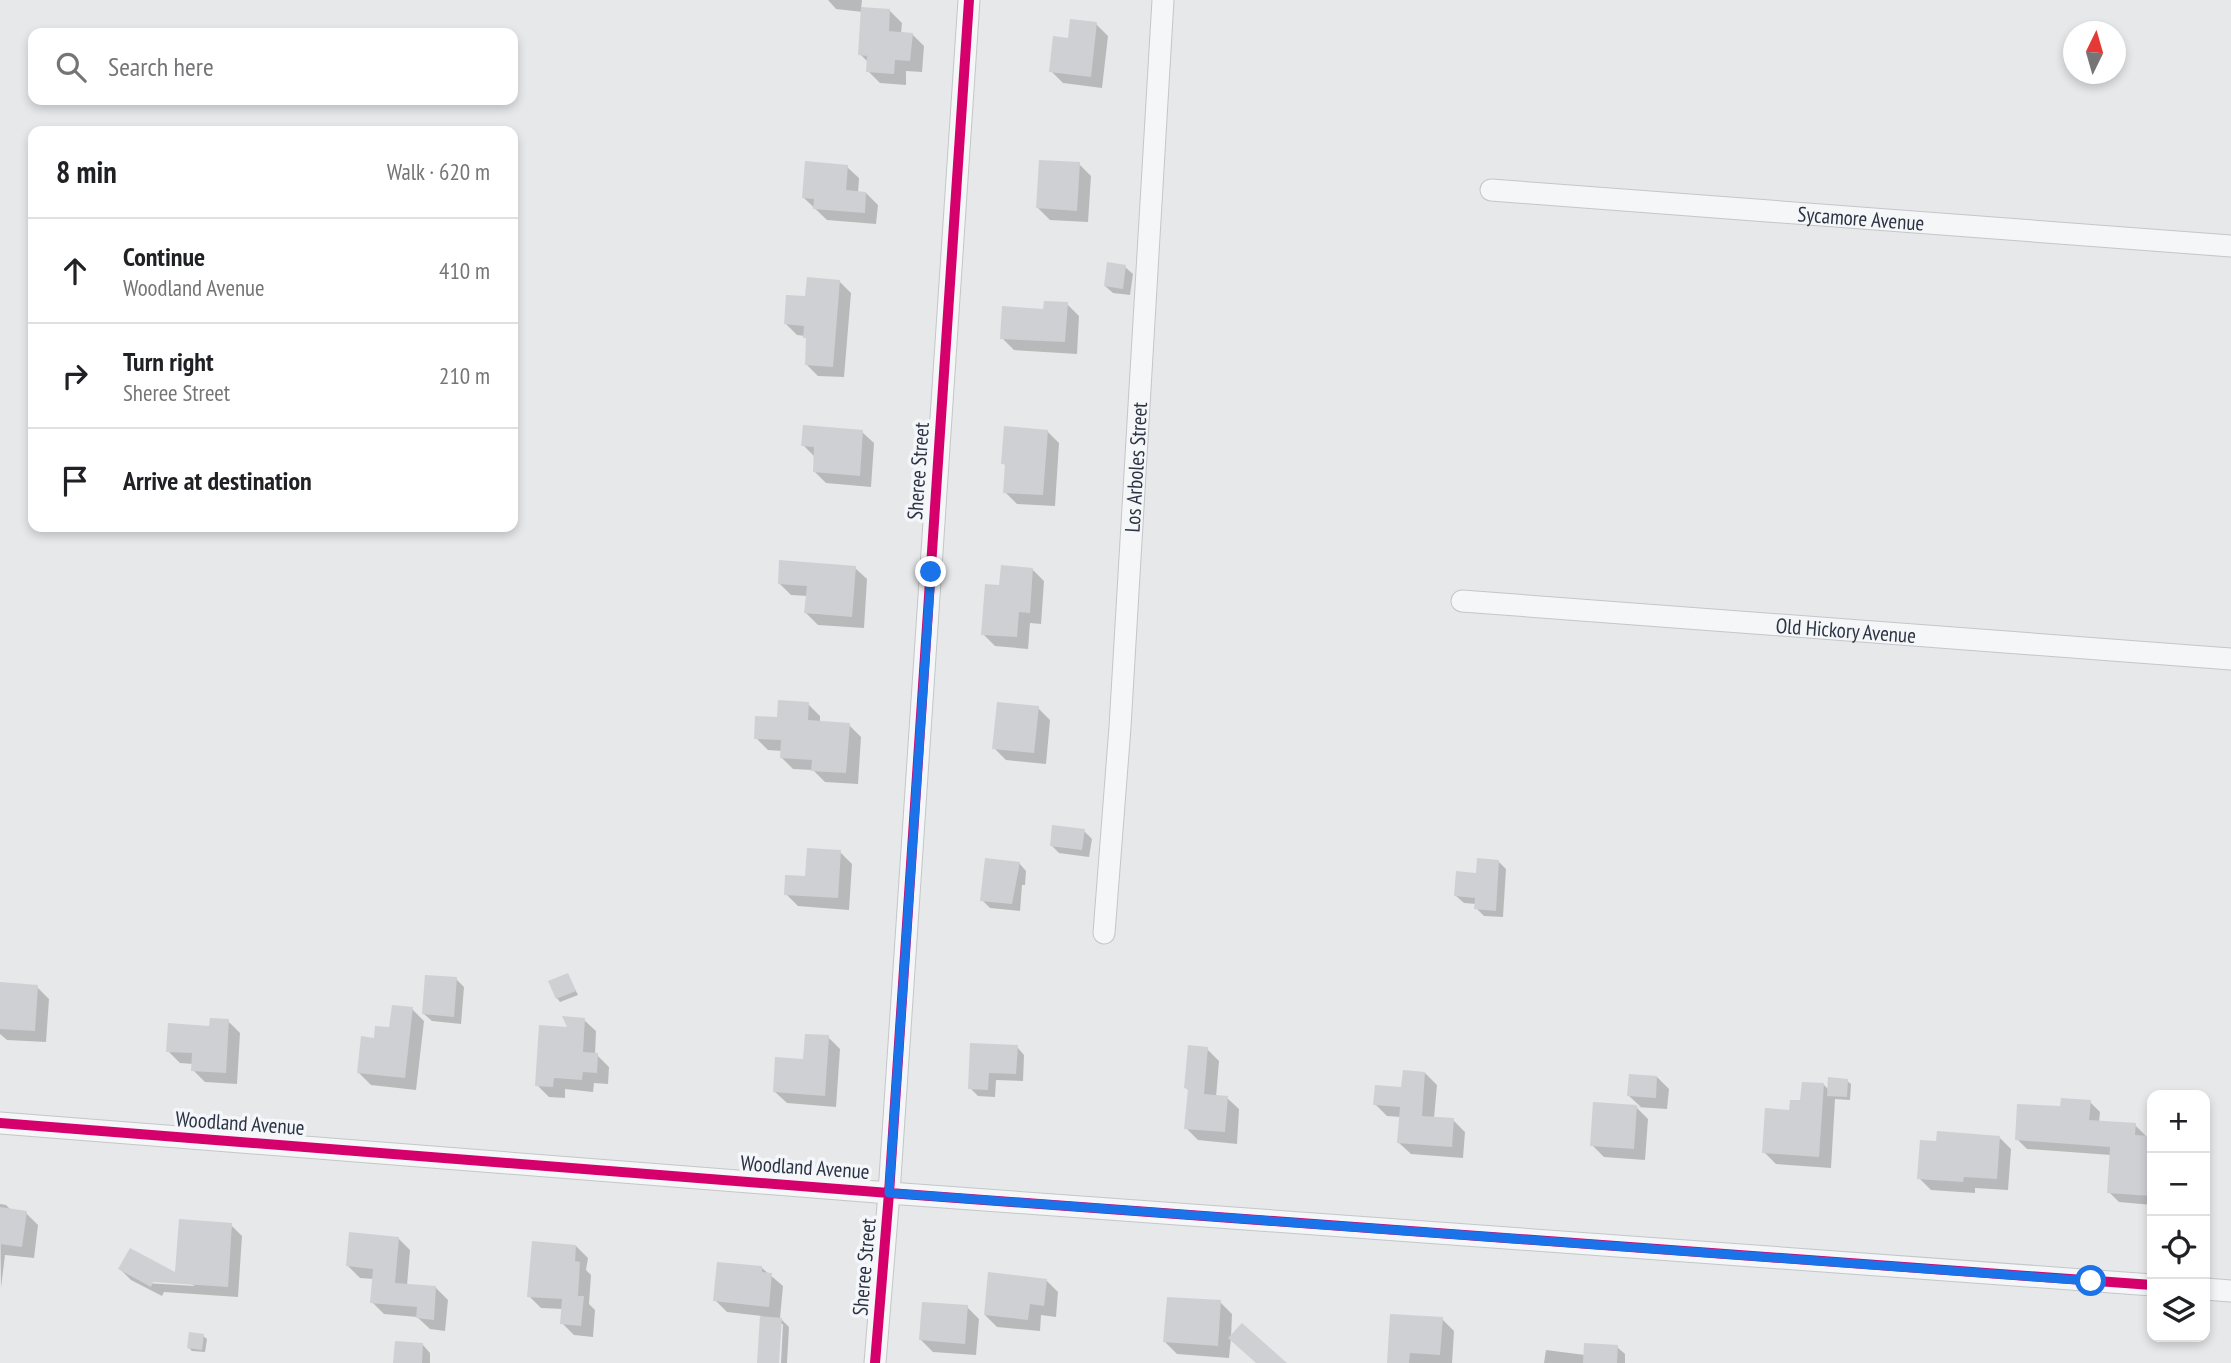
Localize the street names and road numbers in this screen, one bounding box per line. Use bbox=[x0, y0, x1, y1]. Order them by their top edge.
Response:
street label: Sycamore Avenue bbox=[1797, 200, 1925, 236]
street label: Los Arboles Street bbox=[1118, 401, 1153, 533]
street label: Sheree Street bbox=[901, 421, 935, 521]
street label: Old Hickory Avenue bbox=[1775, 611, 1917, 649]
street label: Woodland Avenue bbox=[175, 1105, 305, 1141]
street label: Woodland Avenue bbox=[740, 1149, 870, 1185]
street label: Sheree Street bbox=[846, 1217, 882, 1317]

